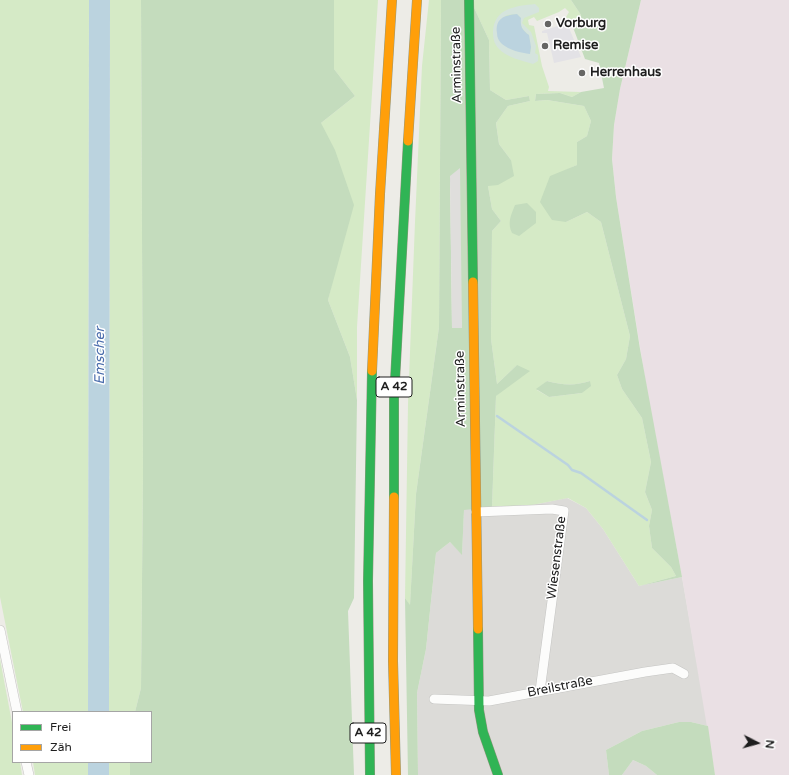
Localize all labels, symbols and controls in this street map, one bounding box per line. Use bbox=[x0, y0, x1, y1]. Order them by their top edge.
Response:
place label: Vorburg bbox=[556, 16, 606, 32]
marker: Vorburg bbox=[543, 19, 553, 29]
street label: Arminstraße bbox=[449, 27, 465, 103]
place label: Remise bbox=[553, 38, 598, 54]
marker: Remise bbox=[540, 41, 550, 51]
place label: Herrenhaus bbox=[590, 65, 661, 81]
marker: Herrenhaus bbox=[577, 68, 587, 78]
water label: Emscher bbox=[92, 327, 108, 385]
street label: Arminstraße bbox=[453, 351, 469, 427]
road number: A 42 bbox=[376, 377, 412, 397]
street label: Wiesenstraße bbox=[544, 515, 570, 601]
street label: Breilstraße bbox=[526, 673, 594, 701]
legend bbox=[12, 711, 152, 763]
text: Frei bbox=[50, 720, 71, 734]
road number: A 42 bbox=[350, 723, 386, 743]
north arrow bbox=[737, 723, 777, 763]
text: N bbox=[763, 739, 776, 749]
text: Zäh bbox=[50, 740, 72, 754]

